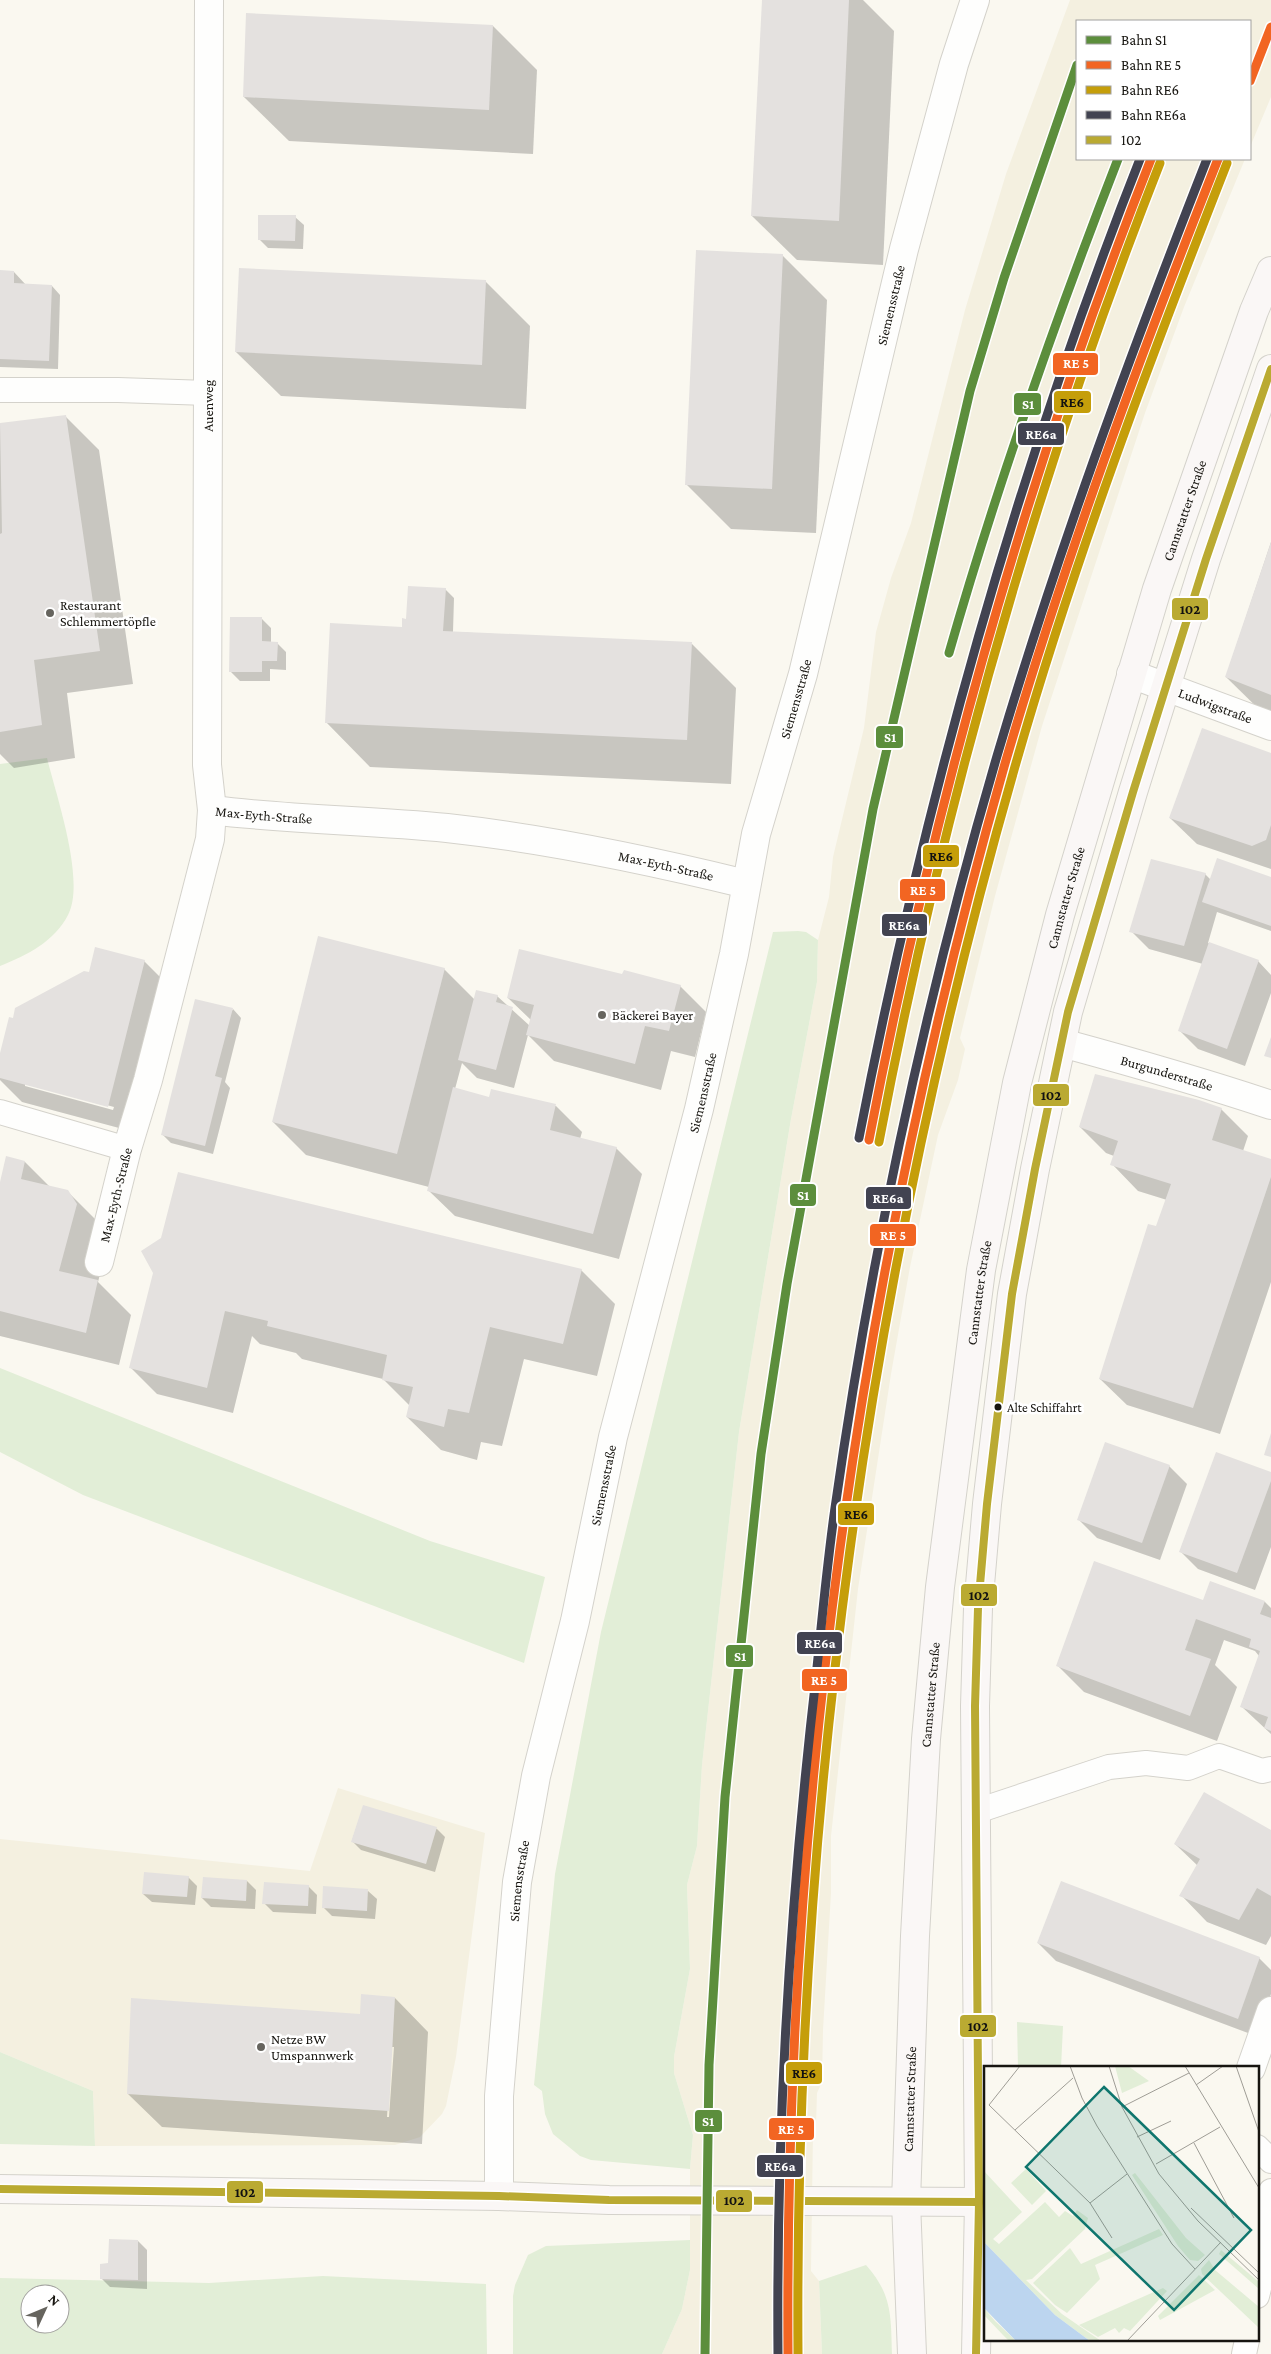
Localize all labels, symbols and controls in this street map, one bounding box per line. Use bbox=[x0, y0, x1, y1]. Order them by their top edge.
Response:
legend bbox=[1076, 20, 1251, 160]
text: Bahn S1 bbox=[1121, 32, 1167, 48]
text: Bahn RE 5 bbox=[1121, 57, 1181, 73]
text: Bahn RE6 bbox=[1121, 82, 1179, 98]
text: Bahn RE6a bbox=[1121, 107, 1186, 123]
text: 102 bbox=[1121, 132, 1141, 148]
street label: Siemensstraße bbox=[873, 263, 908, 347]
line badge: RE 5 bbox=[1052, 352, 1099, 376]
text: RE 5 bbox=[1063, 355, 1089, 371]
street label: Auenweg bbox=[200, 379, 216, 432]
line badge: RE6 bbox=[1053, 390, 1092, 414]
line badge: S1 bbox=[1013, 392, 1042, 416]
text: RE6 bbox=[1060, 394, 1084, 410]
text: S1 bbox=[1022, 396, 1034, 412]
line badge: RE6a bbox=[1017, 422, 1065, 446]
text: RE6a bbox=[1026, 426, 1057, 442]
street label: Cannstatter Straße bbox=[1159, 458, 1209, 563]
place label: Restaurant Schlemmertöpfle bbox=[60, 597, 156, 629]
line badge: 102 bbox=[1171, 597, 1209, 621]
text: 102 bbox=[1180, 601, 1200, 617]
marker: Restaurant Schlemmertöpfle bbox=[44, 607, 56, 619]
street label: Siemensstraße bbox=[776, 657, 814, 741]
street label: Ludwigstraße bbox=[1176, 684, 1255, 726]
line badge: S1 bbox=[875, 725, 904, 749]
text: S1 bbox=[884, 729, 896, 745]
street label: Max-Eyth-Straße bbox=[214, 803, 313, 827]
line badge: RE6 bbox=[922, 844, 960, 868]
street label: Cannstatter Straße bbox=[1044, 845, 1088, 950]
street label: Max-Eyth-Straße bbox=[617, 847, 715, 884]
text: RE6 bbox=[929, 848, 953, 864]
line badge: RE 5 bbox=[899, 878, 946, 902]
text: RE 5 bbox=[910, 882, 936, 898]
line badge: RE6a bbox=[881, 913, 928, 937]
text: RE6a bbox=[889, 917, 920, 933]
place label: Bäckerei Bayer bbox=[612, 1007, 693, 1023]
marker: Bäckerei Bayer bbox=[596, 1009, 608, 1021]
street label: Siemensstraße bbox=[685, 1051, 720, 1135]
street label: Burgunderstraße bbox=[1119, 1052, 1215, 1094]
line badge: 102 bbox=[1032, 1083, 1070, 1107]
text: 102 bbox=[1041, 1087, 1061, 1103]
street label: Max-Eyth-Straße bbox=[96, 1146, 135, 1244]
line badge: S1 bbox=[789, 1183, 817, 1207]
line badge: RE6a bbox=[865, 1186, 912, 1210]
text: S1 bbox=[797, 1187, 809, 1203]
text: RE6a bbox=[873, 1190, 904, 1206]
line badge: RE 5 bbox=[869, 1223, 917, 1247]
text: RE 5 bbox=[880, 1227, 906, 1243]
street label: Cannstatter Straße bbox=[963, 1239, 995, 1346]
place label: Alte Schiffahrt bbox=[1007, 1400, 1082, 1415]
marker: Alte Schiffahrt bbox=[993, 1402, 1003, 1412]
street label: Siemensstraße bbox=[587, 1443, 619, 1527]
line badge: RE6 bbox=[837, 1502, 875, 1526]
text: RE6 bbox=[844, 1506, 868, 1522]
line badge: 102 bbox=[960, 1583, 998, 1607]
text: 102 bbox=[969, 1587, 989, 1603]
line badge: RE6a bbox=[796, 1631, 843, 1655]
text: RE6a bbox=[805, 1635, 836, 1651]
street label: Cannstatter Straße bbox=[918, 1641, 943, 1748]
line badge: S1 bbox=[725, 1644, 754, 1668]
text: S1 bbox=[734, 1648, 746, 1664]
line badge: RE 5 bbox=[801, 1668, 848, 1692]
text: RE 5 bbox=[811, 1672, 837, 1688]
street label: Siemensstraße bbox=[506, 1839, 532, 1922]
line badge: 102 bbox=[959, 2014, 997, 2038]
text: 102 bbox=[968, 2018, 988, 2034]
place label: Netze BW Umspannwerk bbox=[271, 2031, 354, 2063]
marker: Netze BW Umspannwerk bbox=[255, 2041, 267, 2053]
street label: Cannstatter Straße bbox=[900, 2046, 919, 2152]
line badge: RE6 bbox=[785, 2061, 823, 2085]
text: RE6 bbox=[792, 2065, 816, 2081]
inset map bbox=[984, 2066, 1258, 2342]
line badge: S1 bbox=[694, 2109, 723, 2133]
text: S1 bbox=[702, 2113, 714, 2129]
line badge: RE 5 bbox=[768, 2117, 815, 2141]
text: RE 5 bbox=[778, 2121, 804, 2137]
line badge: RE6a bbox=[756, 2154, 804, 2178]
text: RE6a bbox=[765, 2158, 796, 2174]
line badge: 102 bbox=[226, 2180, 264, 2204]
text: 102 bbox=[235, 2184, 255, 2200]
line badge: 102 bbox=[715, 2189, 753, 2213]
text: 102 bbox=[724, 2192, 744, 2208]
north arrow bbox=[20, 2284, 70, 2334]
text: N bbox=[45, 2291, 64, 2309]

